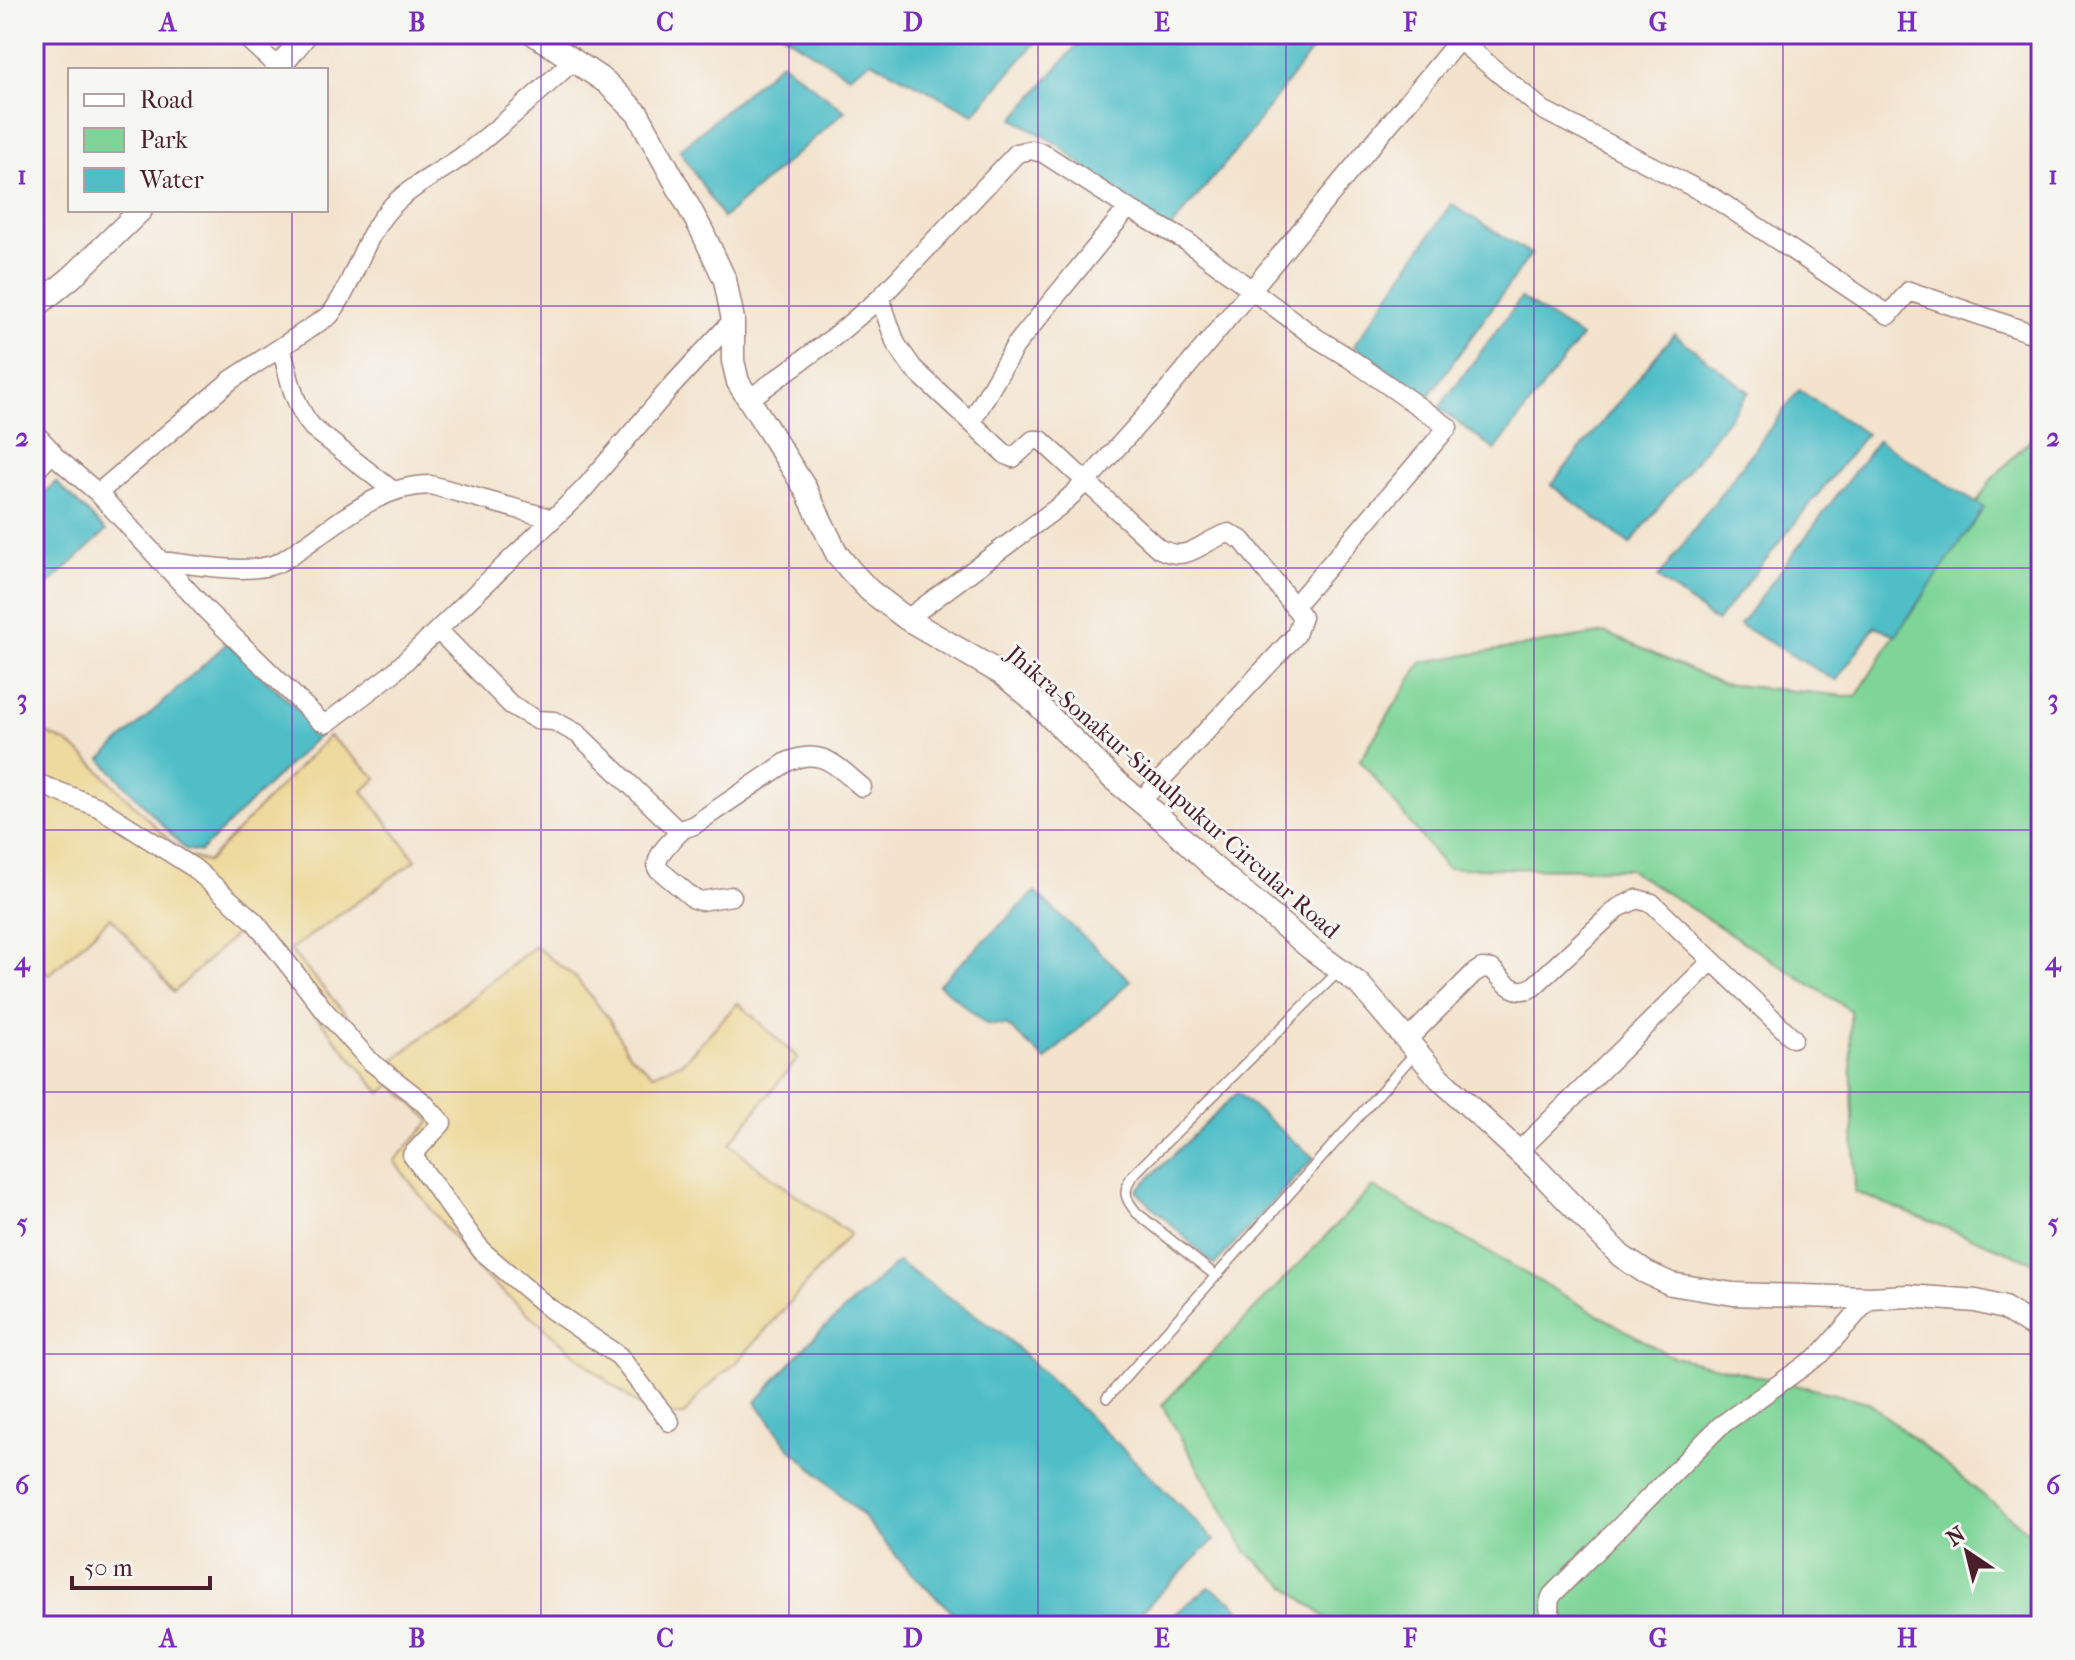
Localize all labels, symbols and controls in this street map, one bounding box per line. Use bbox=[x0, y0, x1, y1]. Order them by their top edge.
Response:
text: A bbox=[158, 7, 178, 38]
text: B bbox=[409, 7, 426, 38]
text: C bbox=[656, 7, 674, 38]
text: D bbox=[903, 7, 923, 38]
text: E bbox=[1154, 7, 1170, 38]
text: F bbox=[1402, 7, 1417, 38]
text: G bbox=[1649, 7, 1667, 38]
text: H bbox=[1897, 7, 1918, 38]
legend bbox=[68, 68, 328, 212]
text: Road bbox=[140, 86, 194, 114]
text: Park bbox=[140, 126, 188, 154]
text: 1 bbox=[17, 160, 27, 191]
text: 1 bbox=[2048, 160, 2058, 191]
text: Water bbox=[139, 166, 204, 194]
text: 2 bbox=[15, 422, 29, 453]
text: 2 bbox=[2046, 422, 2060, 453]
street label: Jhikra-Sonakur-Simulpukur Circular Road bbox=[999, 638, 1346, 945]
text: 3 bbox=[17, 684, 27, 715]
text: 3 bbox=[2048, 684, 2058, 715]
text: 4 bbox=[13, 946, 31, 978]
text: 4 bbox=[2044, 946, 2062, 978]
text: 5 bbox=[16, 1208, 28, 1239]
text: 5 bbox=[2047, 1208, 2059, 1239]
text: 6 bbox=[15, 1470, 30, 1501]
text: 6 bbox=[2046, 1470, 2061, 1501]
north arrow bbox=[1927, 1512, 2007, 1592]
text: N bbox=[1942, 1521, 1971, 1552]
scale bar bbox=[72, 1540, 210, 1590]
text: 50 m bbox=[84, 1554, 133, 1582]
text: A bbox=[158, 1623, 178, 1654]
text: B bbox=[409, 1623, 426, 1654]
text: C bbox=[656, 1623, 674, 1654]
text: D bbox=[903, 1623, 923, 1654]
text: E bbox=[1154, 1623, 1170, 1654]
text: F bbox=[1402, 1623, 1417, 1654]
text: G bbox=[1649, 1623, 1667, 1654]
text: H bbox=[1897, 1623, 1918, 1654]

